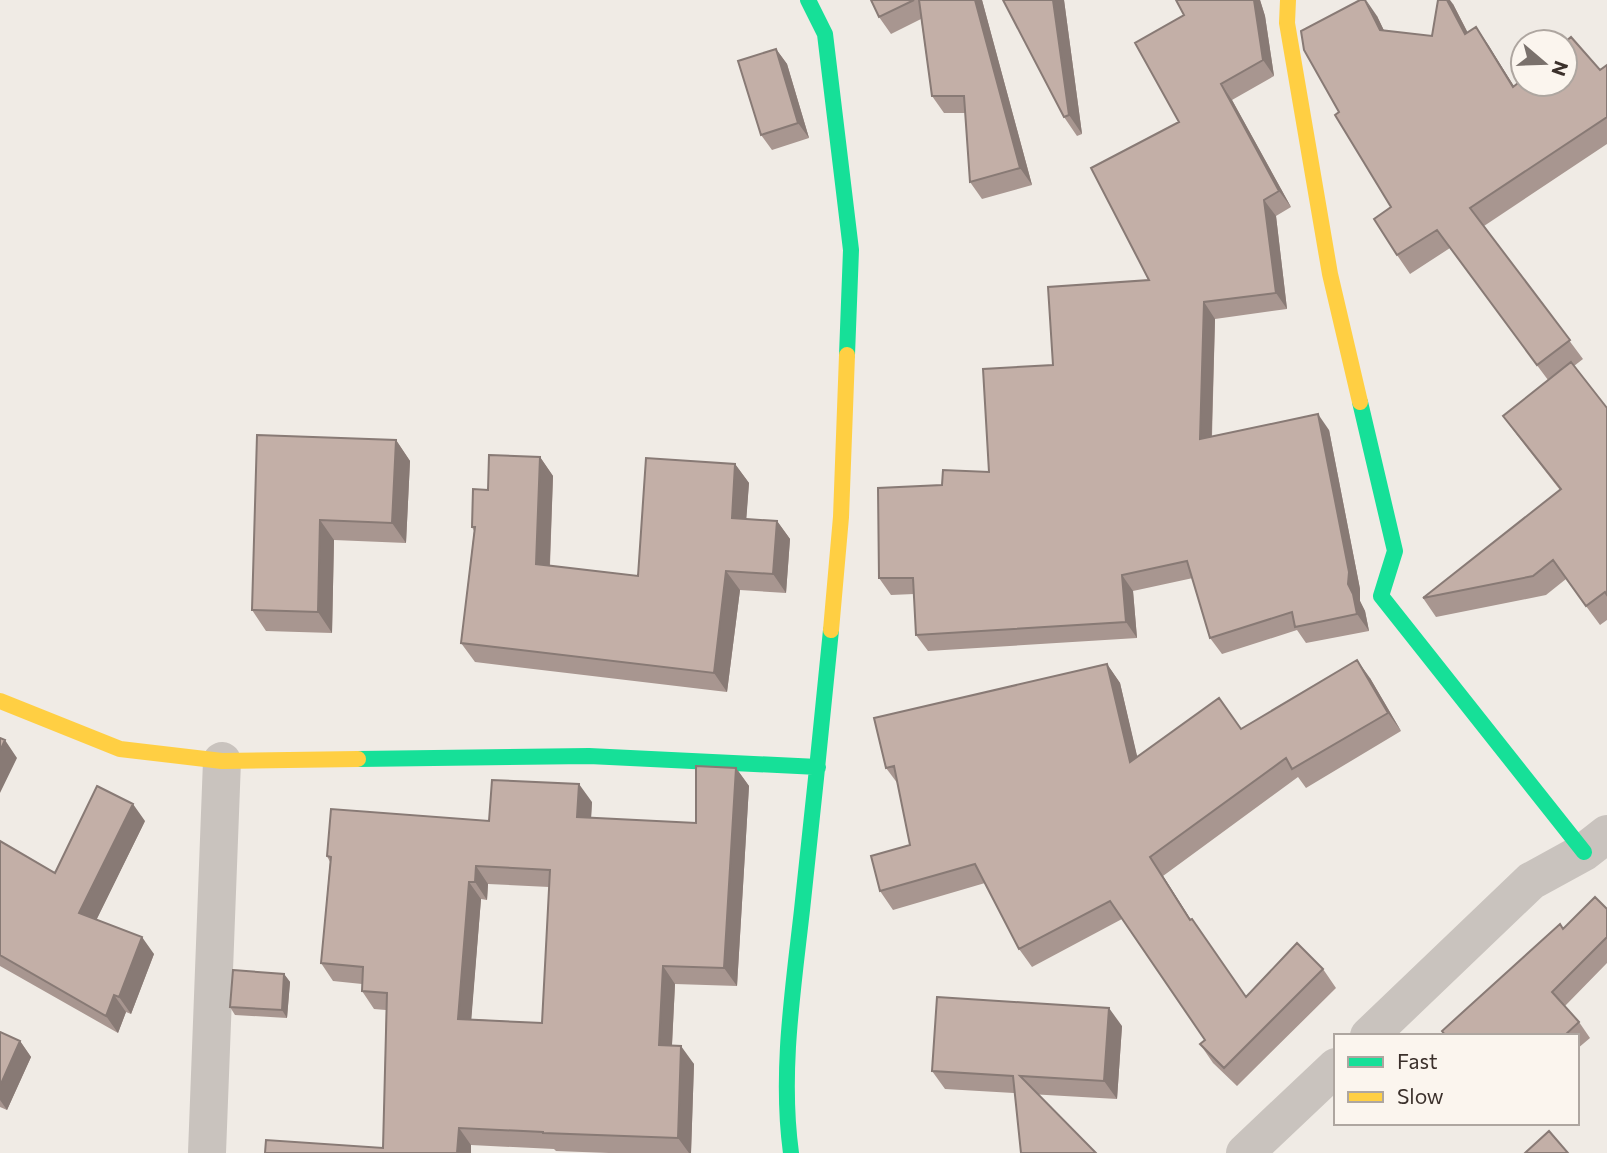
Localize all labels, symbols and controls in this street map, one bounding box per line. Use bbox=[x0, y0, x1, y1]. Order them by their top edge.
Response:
north arrow bbox=[1509, 28, 1579, 98]
text: N bbox=[1547, 58, 1574, 79]
legend bbox=[1334, 1034, 1579, 1125]
text: Fast bbox=[1397, 1048, 1438, 1073]
text: Slow bbox=[1397, 1083, 1444, 1108]

